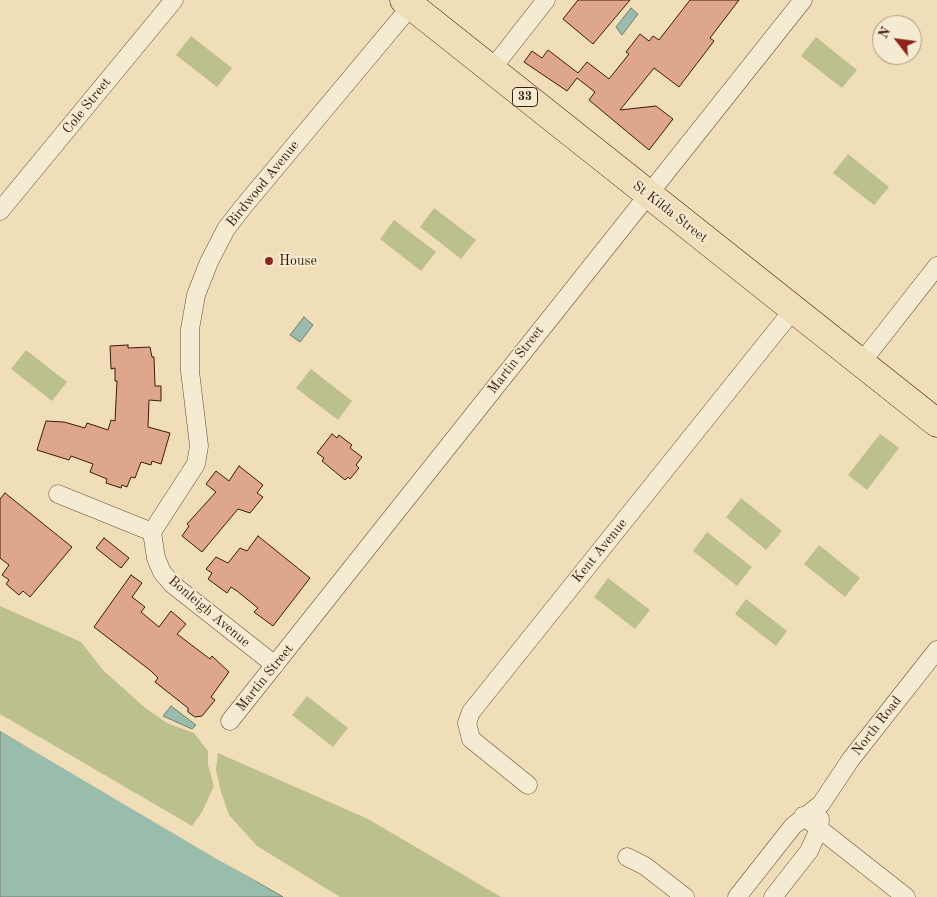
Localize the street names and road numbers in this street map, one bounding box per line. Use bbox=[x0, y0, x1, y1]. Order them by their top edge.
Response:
street label: Cole Street bbox=[59, 74, 115, 138]
road number: 33 bbox=[512, 88, 538, 106]
street label: Birdwood Avenue bbox=[223, 137, 303, 231]
street label: St Kilda Street bbox=[629, 177, 711, 247]
street label: Martin Street bbox=[484, 323, 548, 397]
street label: Kent Avenue bbox=[569, 515, 631, 587]
street label: Bonleigh Avenue bbox=[165, 573, 253, 651]
street label: Martin Street bbox=[233, 641, 297, 715]
street label: North Road bbox=[848, 693, 906, 759]

